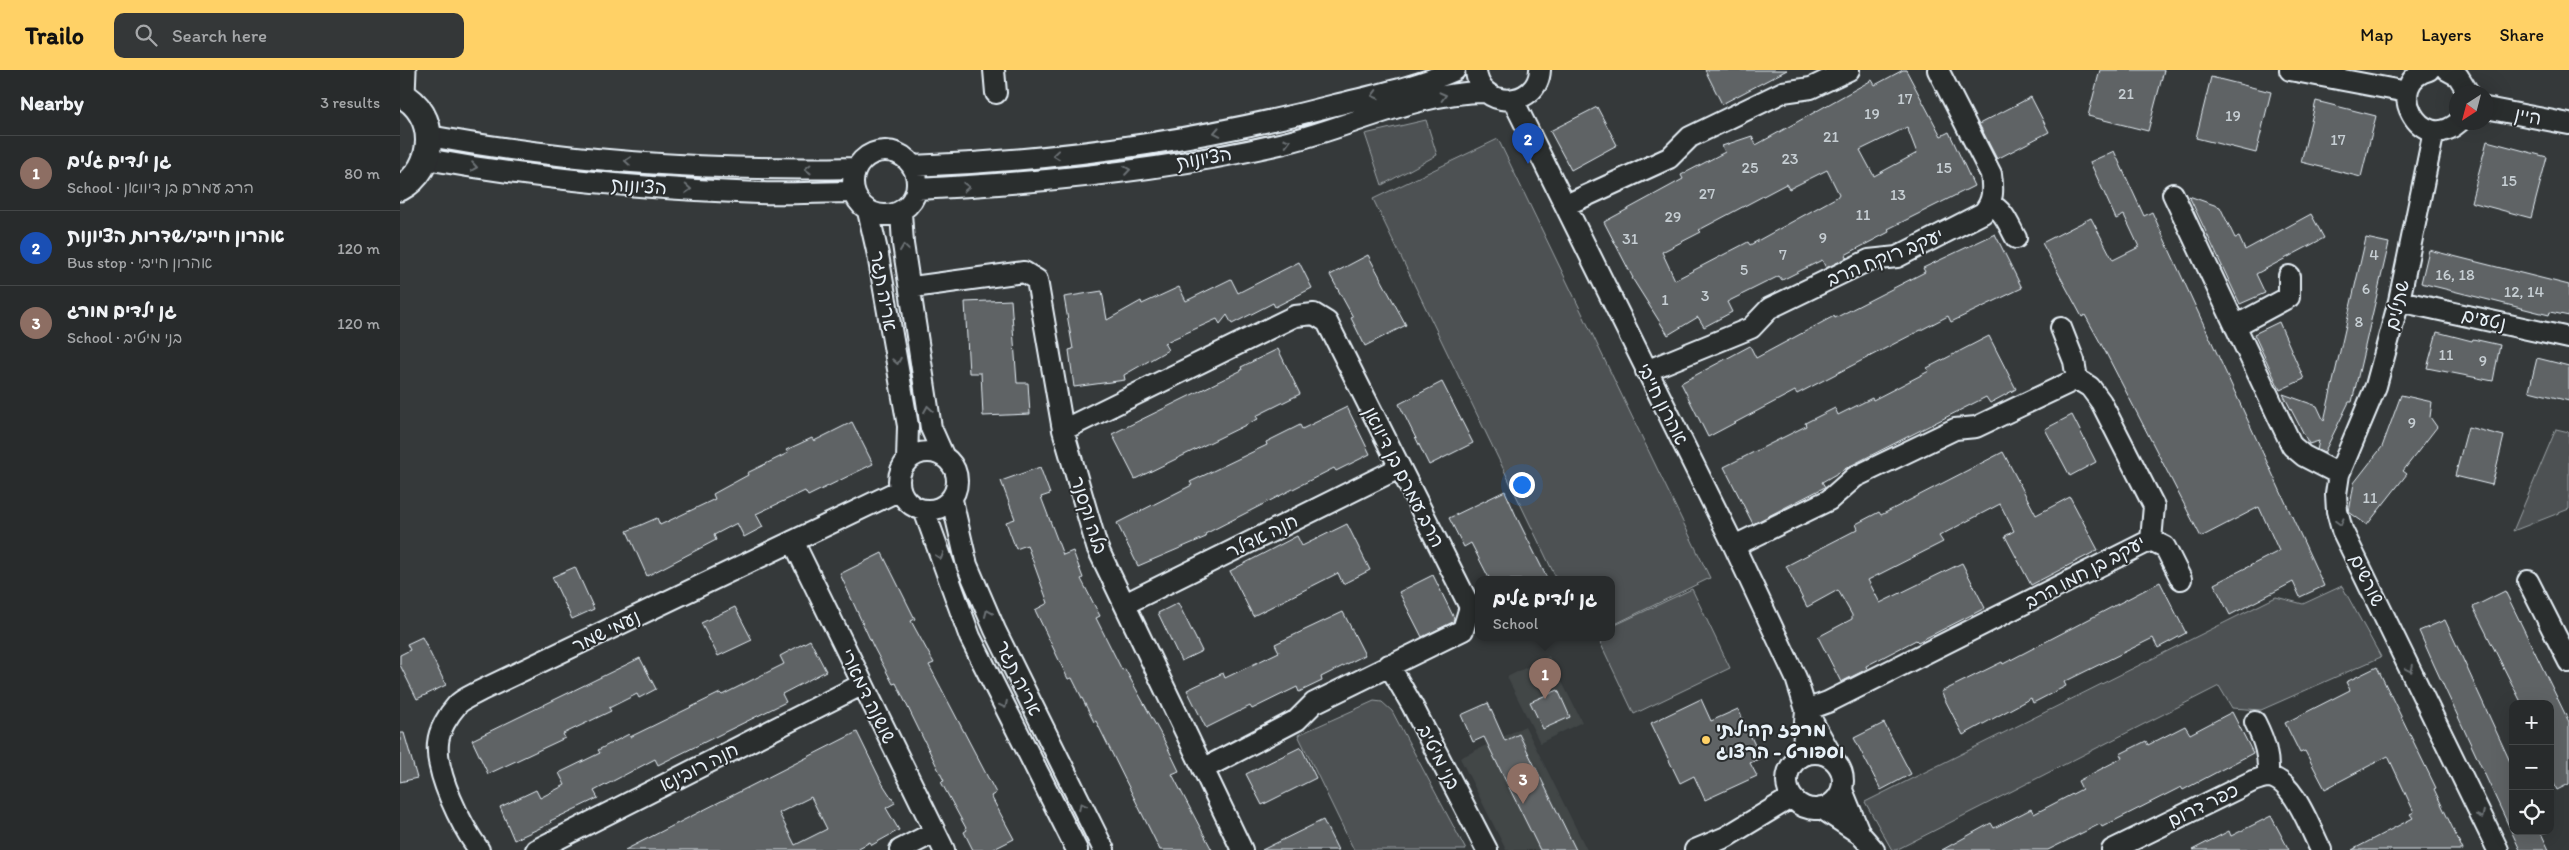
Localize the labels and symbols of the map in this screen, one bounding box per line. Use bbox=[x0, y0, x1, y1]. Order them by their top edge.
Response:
house number: 21 bbox=[2118, 84, 2134, 103]
north arrow bbox=[2449, 85, 2494, 130]
one-way arrow bbox=[1371, 89, 1379, 100]
house number: 17 bbox=[1897, 89, 1913, 108]
one-way arrow bbox=[1438, 91, 1447, 102]
street label: היין bbox=[2512, 102, 2544, 130]
house number: 19 bbox=[1864, 104, 1880, 123]
house number: 19 bbox=[2225, 106, 2241, 125]
pin: 2 bbox=[1512, 123, 1544, 164]
one-way arrow bbox=[1212, 126, 1221, 137]
house number: 21 bbox=[1823, 127, 1839, 146]
house number: 17 bbox=[2330, 130, 2346, 149]
one-way arrow bbox=[1283, 137, 1291, 147]
street label: הציונות bbox=[1174, 142, 1234, 174]
one-way arrow bbox=[1052, 149, 1060, 160]
house number: 23 bbox=[1781, 149, 1799, 168]
one-way arrow bbox=[624, 156, 632, 167]
house number: 25 bbox=[1742, 158, 1758, 177]
house number: 15 bbox=[1936, 158, 1952, 177]
one-way arrow bbox=[470, 162, 479, 172]
one-way arrow bbox=[803, 164, 811, 174]
one-way arrow bbox=[1123, 165, 1131, 176]
house number: 15 bbox=[2501, 171, 2517, 190]
street label: הציונות bbox=[610, 173, 668, 199]
one-way arrow bbox=[962, 182, 970, 193]
one-way arrow bbox=[684, 184, 692, 195]
house number: 27 bbox=[1699, 184, 1715, 203]
house number: 13 bbox=[1890, 185, 1906, 204]
house number: 11 bbox=[1856, 205, 1871, 224]
house number: 29 bbox=[1665, 207, 1681, 226]
street label: יעקב רוקח הרב bbox=[1823, 223, 1947, 291]
house number: 9 bbox=[1819, 228, 1827, 247]
house number: 31 bbox=[1622, 229, 1639, 248]
one-way arrow bbox=[899, 244, 909, 253]
house number: 7 bbox=[1779, 245, 1787, 264]
house number: 4 bbox=[2369, 245, 2379, 264]
street label: אריה תגר bbox=[866, 249, 902, 333]
house number: 5 bbox=[1740, 260, 1748, 279]
house number: 16, 18 bbox=[2435, 265, 2475, 284]
street label: שתילים bbox=[2380, 277, 2414, 332]
house number: 6 bbox=[2362, 279, 2370, 298]
house number: 12, 14 bbox=[2504, 282, 2545, 301]
house number: 3 bbox=[1701, 286, 1710, 305]
house number: 1 bbox=[1661, 290, 1669, 309]
street label: נטעים bbox=[2460, 303, 2508, 335]
house number: 8 bbox=[2355, 312, 2364, 331]
house number: 11 bbox=[2439, 345, 2454, 364]
house number: 9 bbox=[2479, 351, 2487, 370]
one-way arrow bbox=[891, 357, 901, 366]
street label: אהרון חייבי bbox=[1632, 359, 1693, 449]
street label: הרב עמרם בן דיוואן bbox=[1358, 403, 1449, 552]
one-way arrow bbox=[924, 405, 934, 413]
house number: 9 bbox=[2408, 413, 2416, 432]
your location bbox=[1509, 472, 1535, 498]
street label: בלה וקסנר bbox=[1066, 473, 1112, 557]
house number: 11 bbox=[2363, 488, 2378, 507]
street label: חנה אדלר bbox=[1222, 509, 1302, 563]
one-way arrow bbox=[2334, 517, 2344, 525]
street label: יעקב בן חמו הרב bbox=[2021, 531, 2149, 613]
street label: שורשים bbox=[2344, 550, 2390, 610]
one-way arrow bbox=[934, 552, 944, 560]
street label: נעמי שמר bbox=[568, 605, 644, 657]
one-way arrow bbox=[983, 609, 994, 618]
street label: אריה תגר bbox=[991, 637, 1047, 719]
street label: שושנה דמארי bbox=[835, 645, 901, 747]
pin: 1 bbox=[1529, 658, 1561, 699]
one-way arrow bbox=[2403, 663, 2413, 672]
one-way arrow bbox=[998, 700, 1008, 709]
place label: מרכז קהילתי וספורט - הרצוג bbox=[1716, 718, 1844, 763]
street label: בני מיטיב bbox=[1413, 721, 1465, 793]
marker: מרכז קהילתי וספורט - הרצוג bbox=[1700, 734, 1712, 746]
street label: חנה רובינא bbox=[656, 737, 742, 797]
pin: 3 bbox=[1507, 763, 1539, 804]
street label: כפר דרום bbox=[2164, 778, 2242, 832]
one-way arrow bbox=[1078, 803, 1088, 812]
one-way arrow bbox=[2474, 810, 2485, 819]

